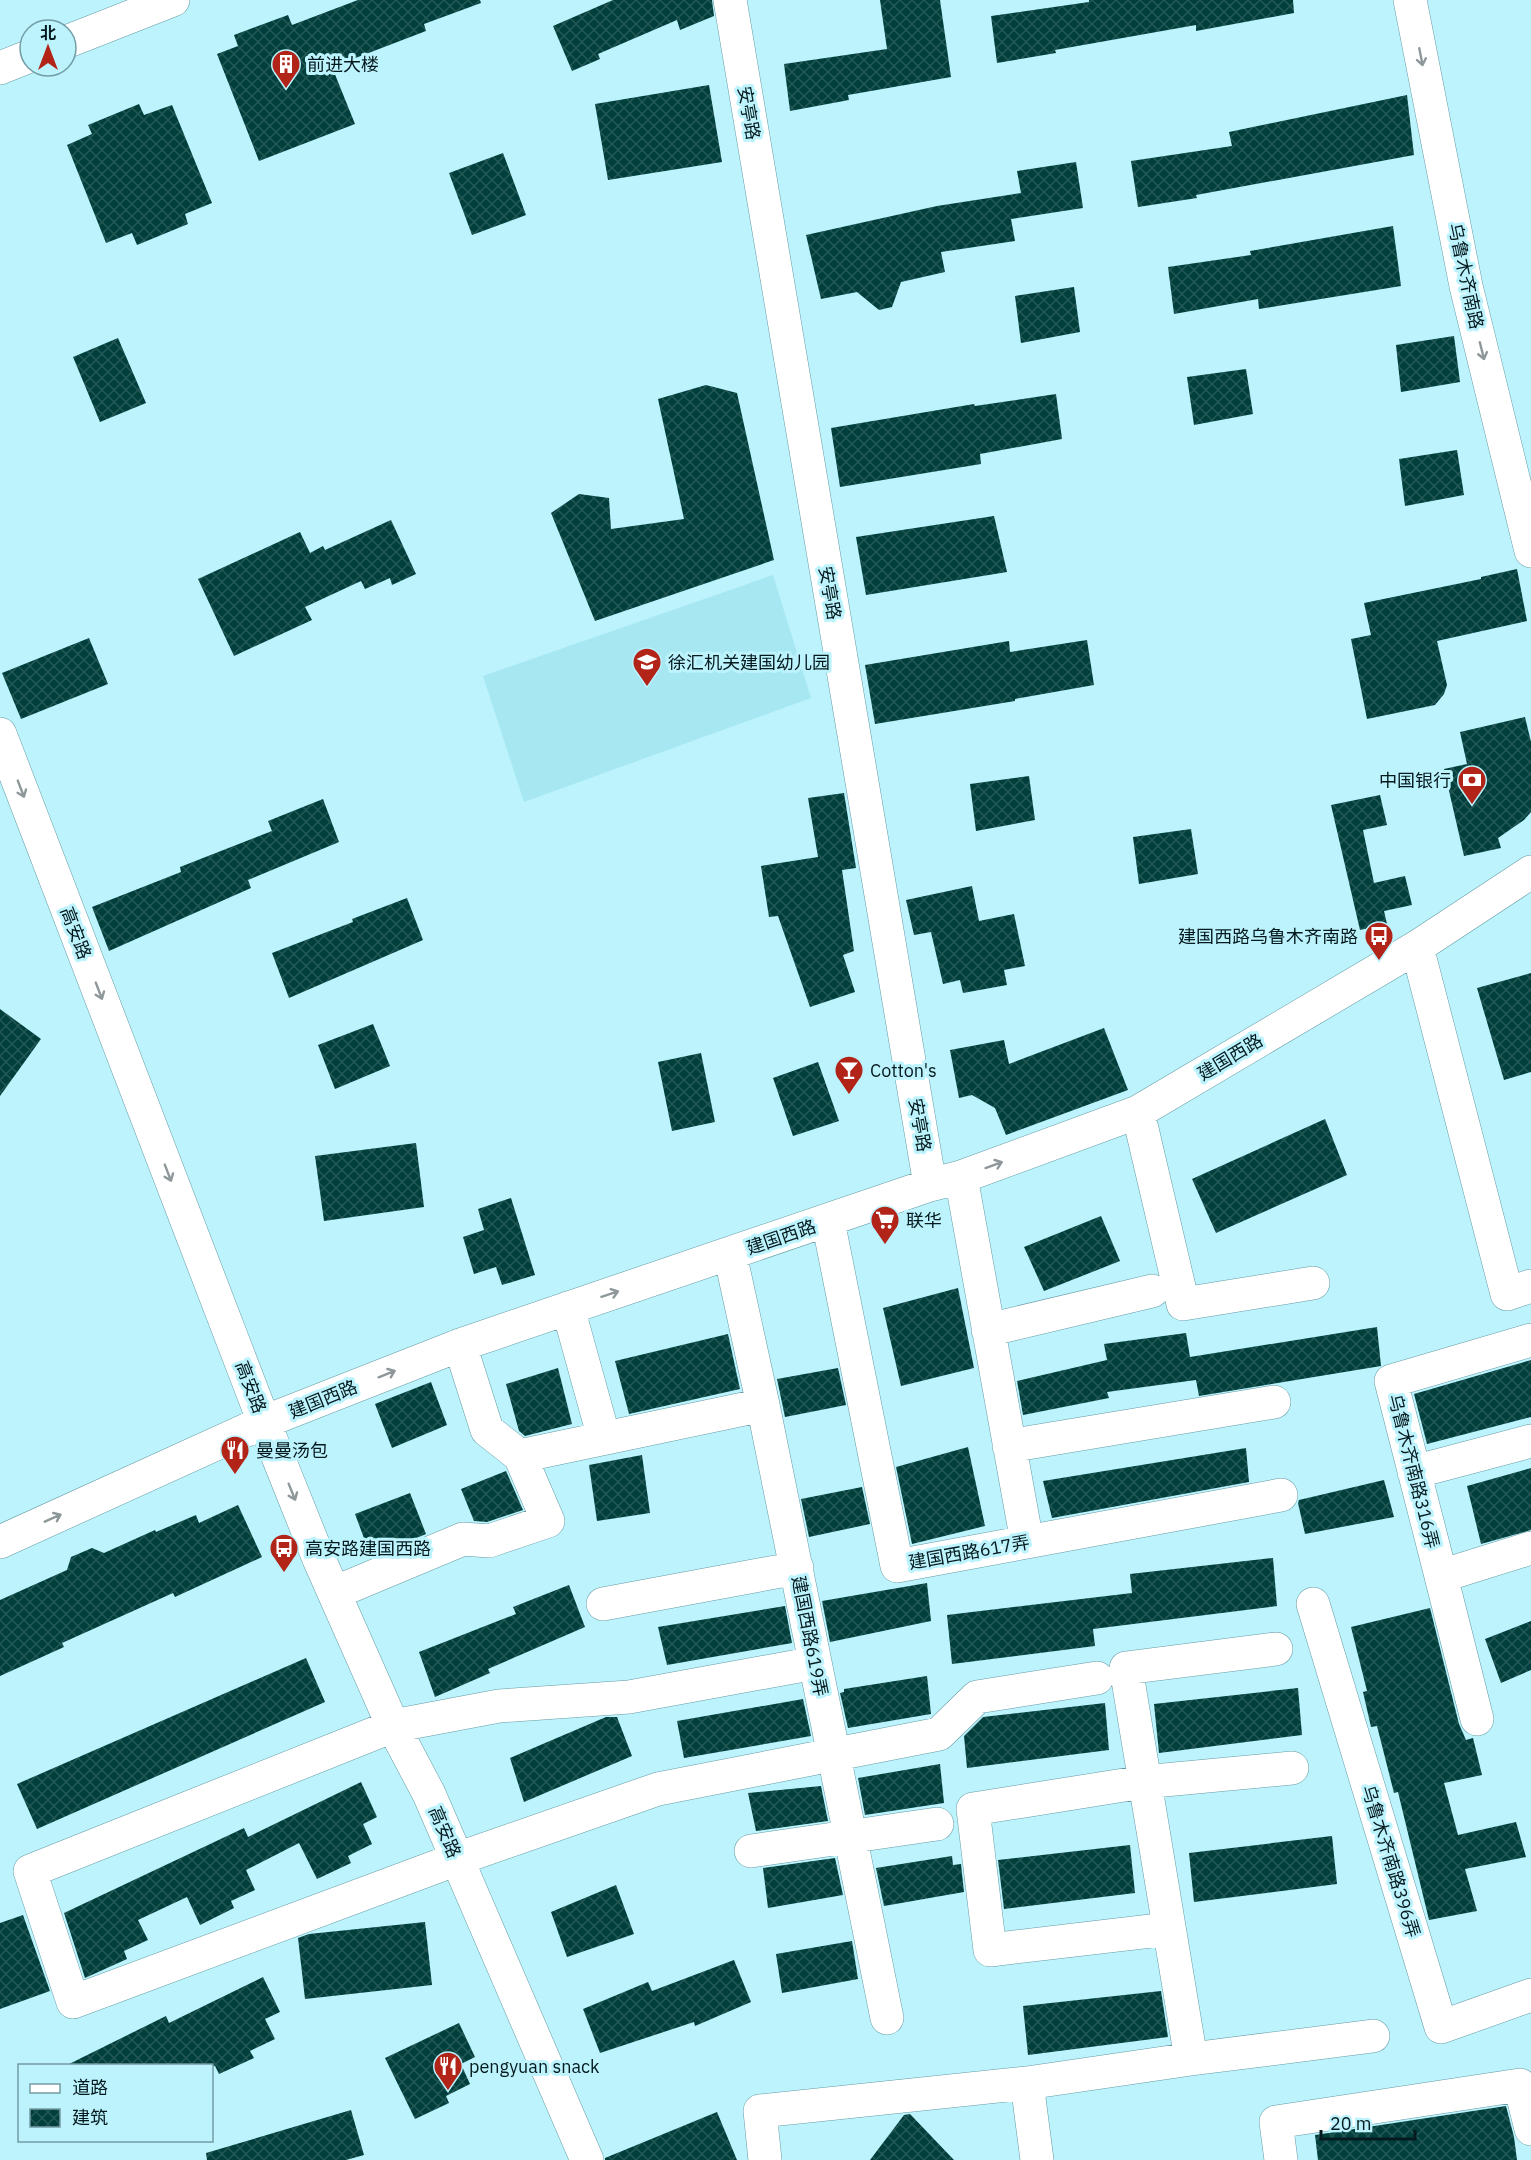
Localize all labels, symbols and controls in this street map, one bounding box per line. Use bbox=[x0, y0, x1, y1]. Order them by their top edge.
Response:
north arrow bbox=[18, 18, 78, 78]
text: 北 bbox=[40, 23, 56, 43]
one-way arrow bbox=[1416, 47, 1427, 67]
building icon: 前进大楼 bbox=[270, 48, 302, 90]
place label: 前进大楼 bbox=[307, 53, 379, 76]
street label: 安亭路 bbox=[733, 84, 765, 142]
street label: 乌鲁木齐南路 bbox=[1444, 221, 1488, 331]
one-way arrow bbox=[1477, 341, 1489, 360]
street label: 安亭路 bbox=[814, 564, 846, 622]
school or university icon: 徐汇机关建国幼儿园 bbox=[631, 646, 663, 688]
place label: 徐汇机关建国幼儿园 bbox=[668, 651, 830, 674]
bank icon: 中国银行 bbox=[1456, 764, 1488, 806]
place label: 中国银行 bbox=[1379, 769, 1451, 792]
one-way arrow bbox=[16, 779, 27, 798]
street label: 高安路 bbox=[56, 904, 96, 962]
bus stop icon: 建国西路乌鲁木齐南路 bbox=[1363, 920, 1395, 962]
place label: 建国西路乌鲁木齐南路 bbox=[1178, 925, 1358, 948]
one-way arrow bbox=[94, 981, 105, 999]
street label: 建国西路 bbox=[1193, 1029, 1267, 1085]
bar icon: Cotton's bbox=[833, 1054, 865, 1096]
place label: Cotton's bbox=[870, 1059, 937, 1082]
street label: 安亭路 bbox=[904, 1096, 936, 1154]
one-way arrow bbox=[984, 1159, 1002, 1170]
one-way arrow bbox=[164, 1163, 175, 1181]
supermarket icon: 联华 bbox=[869, 1204, 901, 1246]
place label: 联华 bbox=[906, 1209, 942, 1232]
street label: 建国西路 bbox=[743, 1214, 819, 1260]
one-way arrow bbox=[600, 1288, 619, 1299]
street label: 高安路 bbox=[231, 1358, 271, 1416]
one-way arrow bbox=[377, 1368, 395, 1379]
street label: 建国西路 bbox=[285, 1375, 361, 1423]
street label: 乌鲁木齐南路316弄 bbox=[1384, 1391, 1444, 1551]
restaurant icon: 曼曼汤包 bbox=[219, 1434, 251, 1476]
place label: 曼曼汤包 bbox=[256, 1439, 328, 1462]
one-way arrow bbox=[287, 1482, 298, 1500]
one-way arrow bbox=[44, 1511, 62, 1523]
street label: 建国西路617弄 bbox=[907, 1530, 1031, 1574]
bus stop icon: 高安路建国西路 bbox=[268, 1532, 300, 1574]
place label: 高安路建国西路 bbox=[305, 1537, 431, 1560]
street label: 建国西路619弄 bbox=[787, 1574, 833, 1698]
street label: 乌鲁木齐南路396弄 bbox=[1357, 1782, 1425, 1940]
street label: 高安路 bbox=[424, 1803, 466, 1861]
restaurant icon: pengyuan snack bbox=[432, 2050, 464, 2092]
place label: pengyuan snack bbox=[469, 2055, 600, 2078]
legend bbox=[18, 2064, 213, 2142]
text: 道路 bbox=[72, 2076, 108, 2099]
scale bar bbox=[1321, 2103, 1416, 2141]
text: 建筑 bbox=[72, 2106, 108, 2129]
text: 20 m bbox=[1330, 2112, 1372, 2135]

